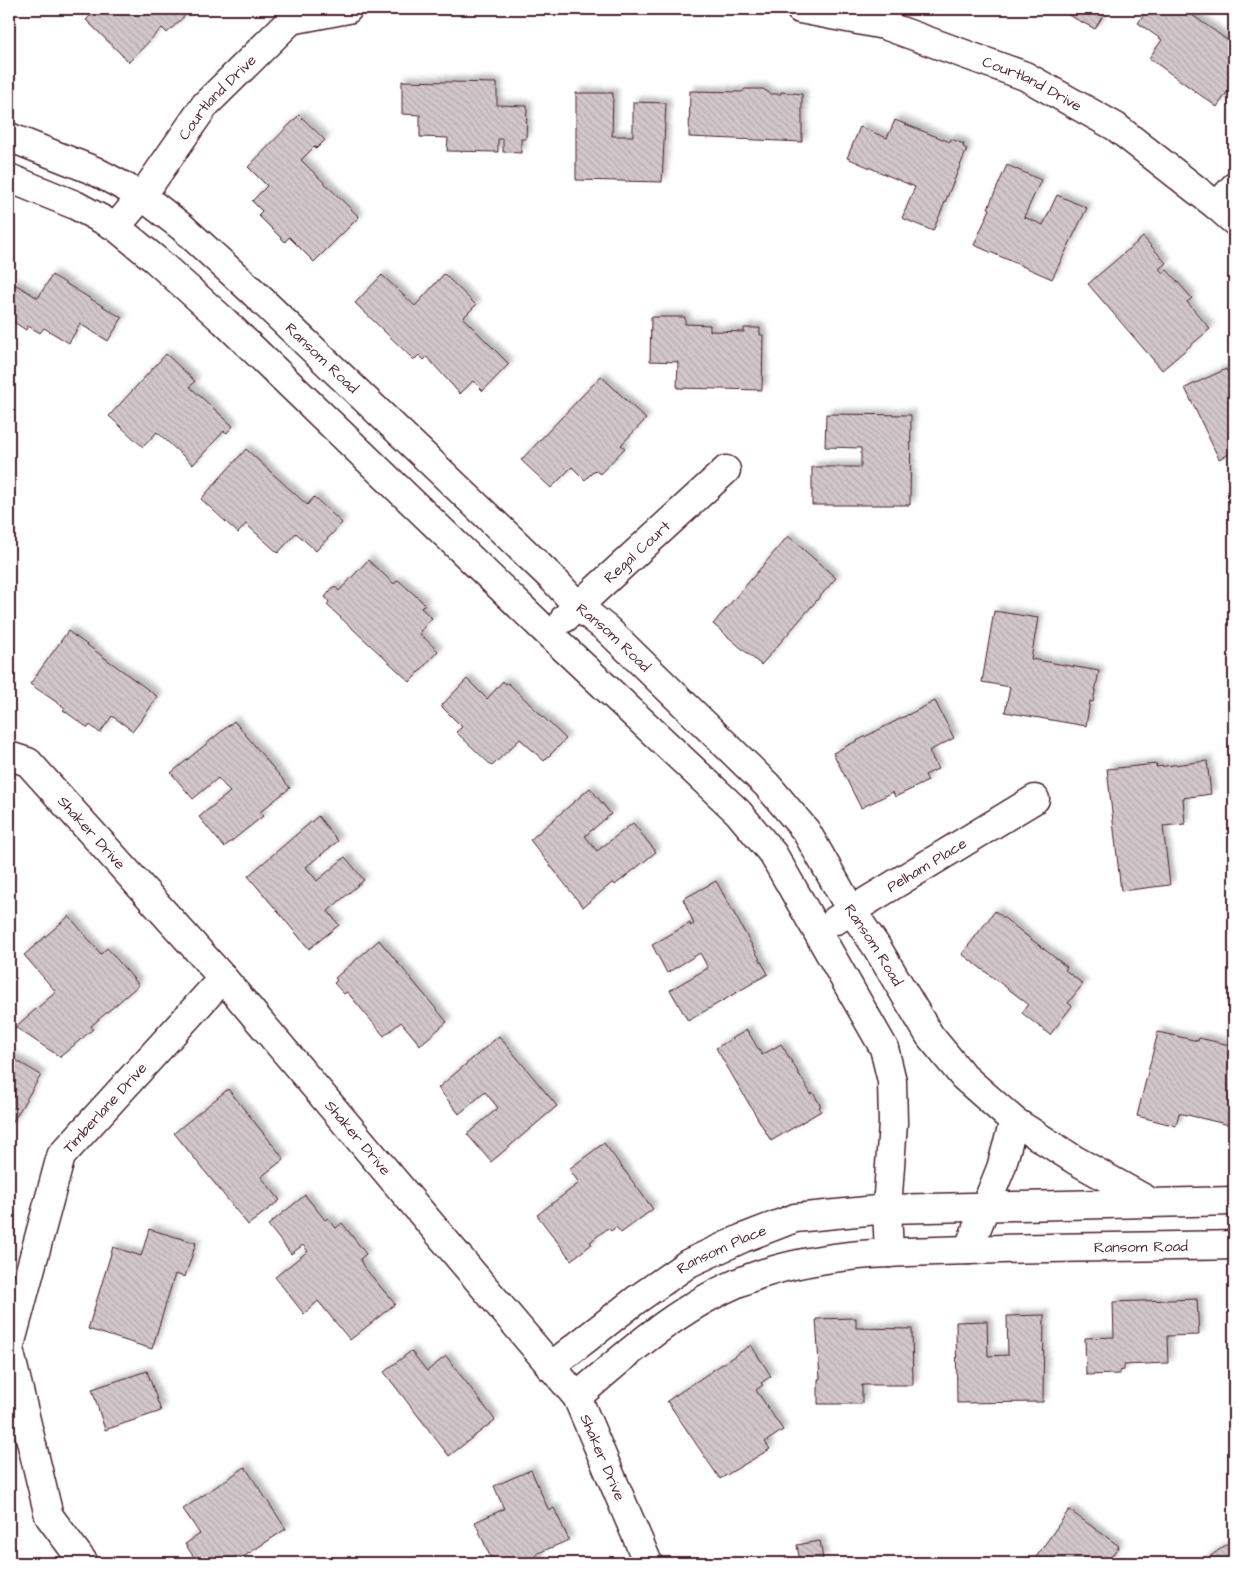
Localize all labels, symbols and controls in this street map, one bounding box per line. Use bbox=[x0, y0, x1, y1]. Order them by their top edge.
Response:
street label: Courtland Drive bbox=[174, 50, 261, 144]
street label: Courtland Drive bbox=[979, 51, 1086, 117]
street label: Ransom Road bbox=[280, 318, 363, 399]
street label: Regal Court bbox=[600, 516, 675, 588]
street label: Ransom Road bbox=[571, 598, 655, 677]
street label: Shaker Drive bbox=[53, 792, 130, 874]
street label: Pelham Place bbox=[883, 833, 971, 898]
street label: Ransom Road bbox=[839, 900, 908, 990]
street label: Timberlane Drive bbox=[58, 1058, 152, 1158]
street label: Shaker Drive bbox=[320, 1096, 395, 1180]
street label: Ransom Place bbox=[673, 1220, 770, 1279]
street label: Ransom Road bbox=[1094, 1236, 1188, 1258]
street label: Shaker Drive bbox=[574, 1411, 630, 1504]

